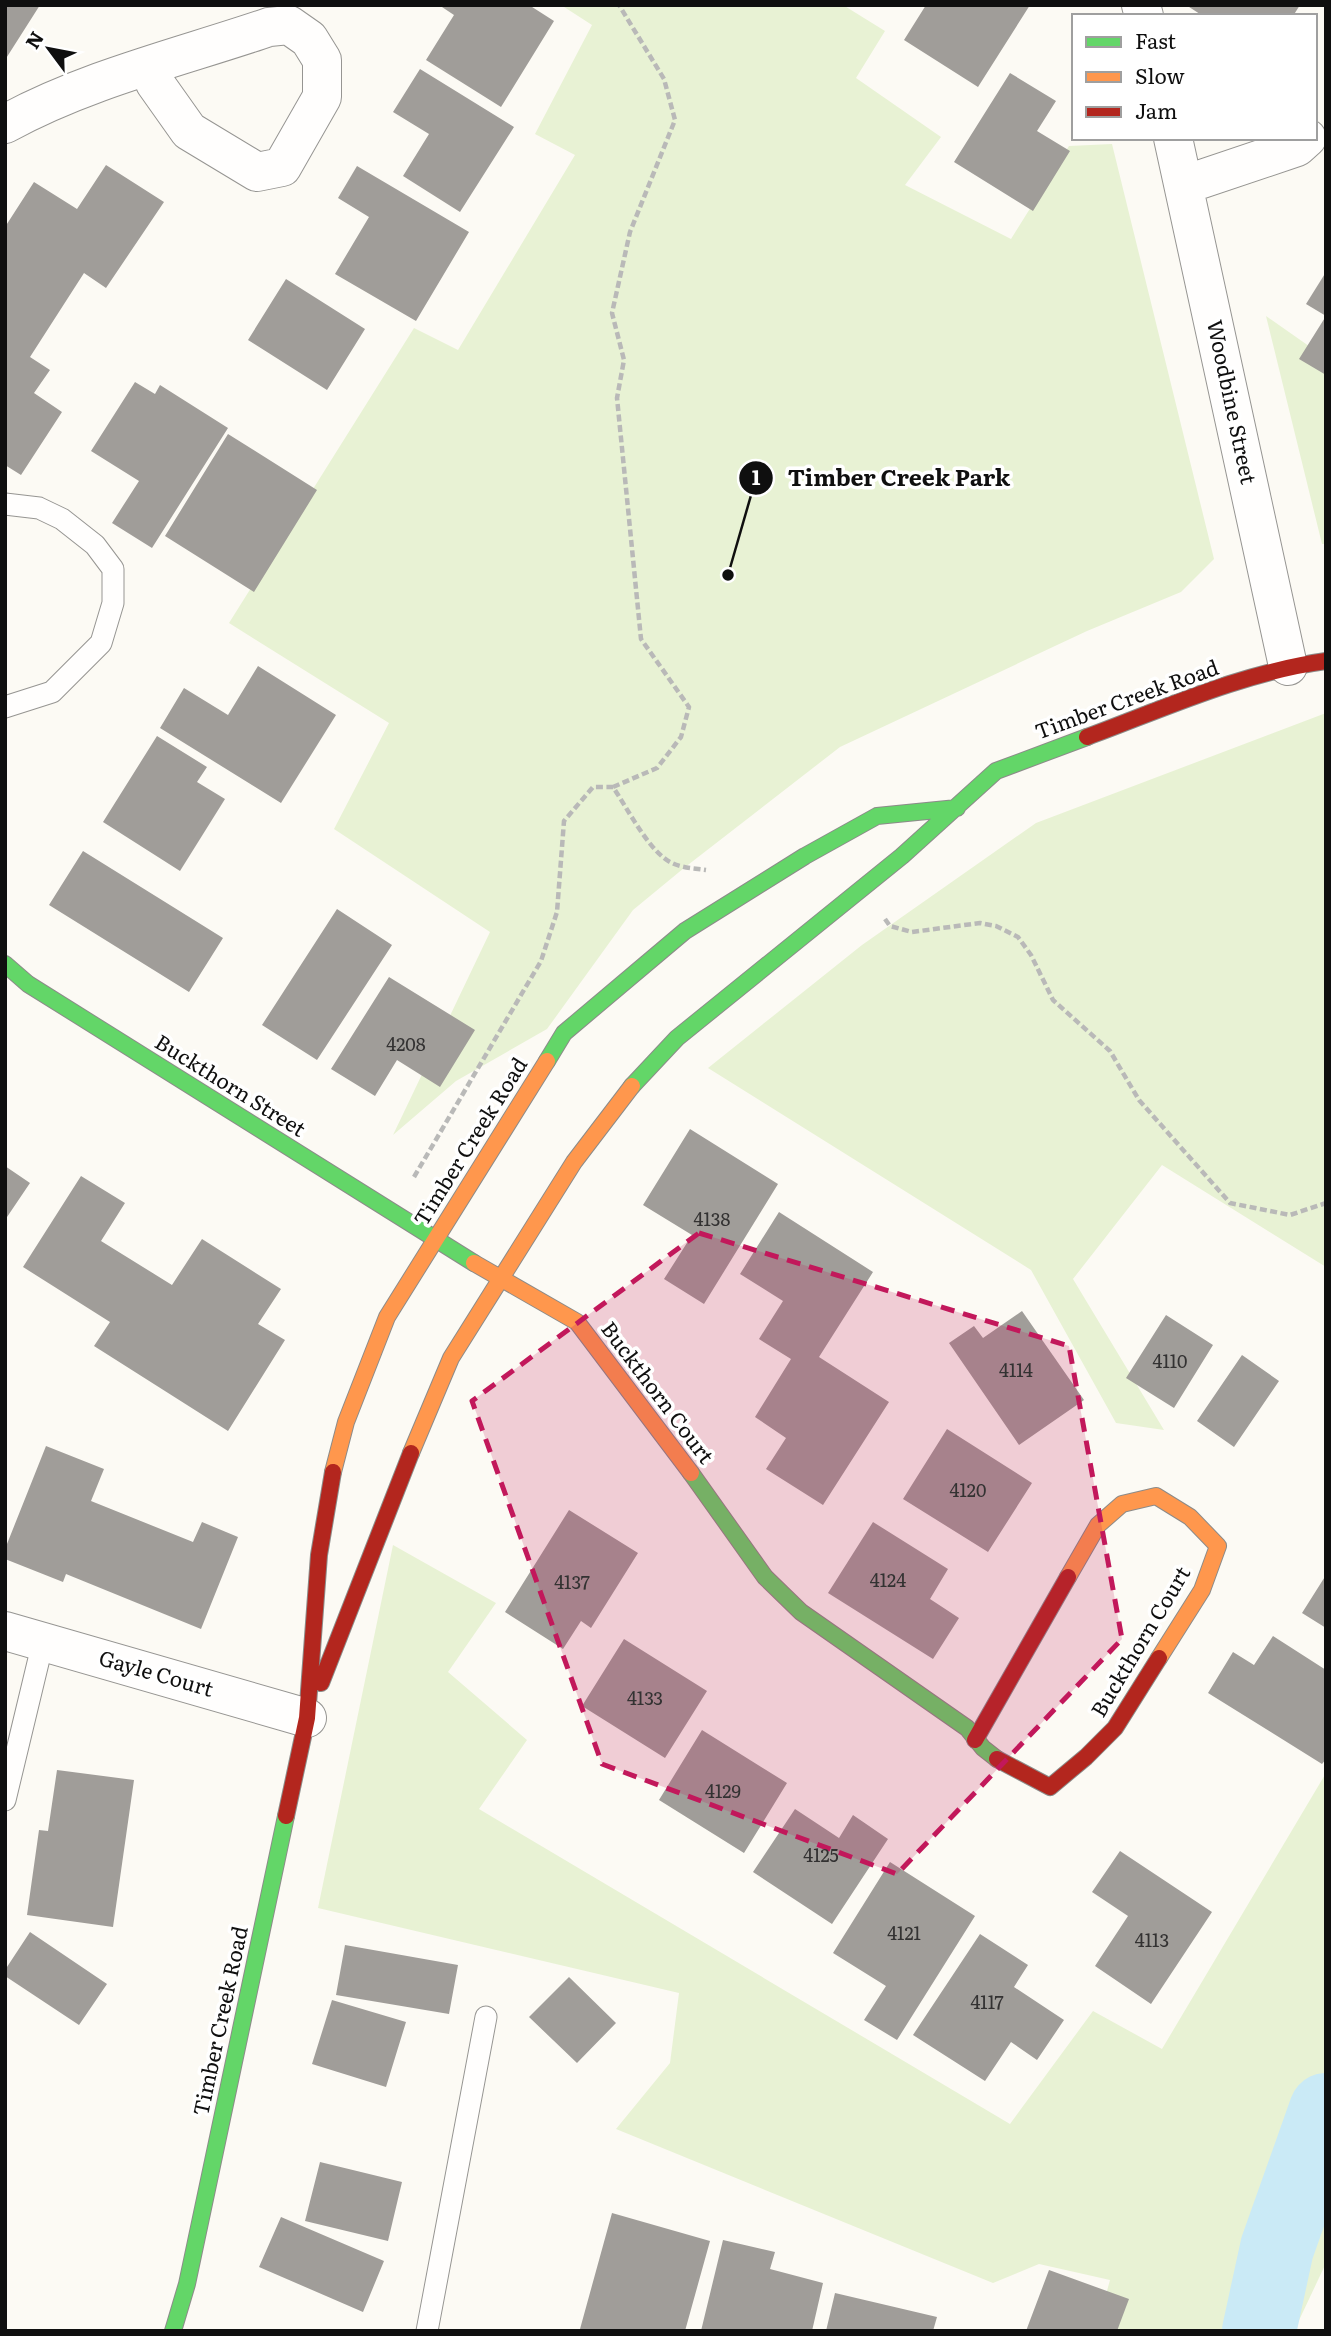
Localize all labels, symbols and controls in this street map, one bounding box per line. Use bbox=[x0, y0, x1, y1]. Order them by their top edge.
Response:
north arrow bbox=[14, 14, 84, 84]
legend bbox=[1072, 14, 1317, 140]
text: Fast bbox=[1135, 24, 1176, 55]
text: N bbox=[18, 25, 50, 54]
text: Slow bbox=[1135, 59, 1185, 90]
text: Jam bbox=[1135, 94, 1177, 125]
street label: Woodbine Street bbox=[1201, 316, 1266, 487]
callout: Timber Creek Park bbox=[739, 456, 1024, 500]
text: Timber Creek Park bbox=[788, 459, 1011, 493]
text: 1 bbox=[752, 460, 761, 491]
street label: Timber Creek Road bbox=[1030, 650, 1222, 745]
street label: Buckthorn Street bbox=[150, 1025, 313, 1143]
house number: 4208 bbox=[386, 1030, 426, 1057]
street label: Timber Creek Road bbox=[404, 1050, 533, 1231]
house number: 4138 bbox=[694, 1205, 731, 1232]
street label: Buckthorn Court bbox=[595, 1314, 723, 1470]
house number: 4110 bbox=[1153, 1347, 1187, 1374]
house number: 4114 bbox=[999, 1356, 1033, 1383]
house number: 4120 bbox=[950, 1476, 986, 1503]
street label: Buckthorn Court bbox=[1081, 1559, 1196, 1722]
house number: 4124 bbox=[870, 1566, 906, 1593]
house number: 4137 bbox=[554, 1568, 590, 1595]
street label: Gayle Court bbox=[96, 1640, 218, 1703]
house number: 4133 bbox=[627, 1684, 663, 1711]
house number: 4129 bbox=[705, 1777, 741, 1804]
house number: 4125 bbox=[803, 1841, 839, 1868]
house number: 4121 bbox=[887, 1919, 921, 1946]
street label: Timber Creek Road bbox=[183, 1923, 254, 2118]
house number: 4113 bbox=[1135, 1926, 1169, 1953]
house number: 4117 bbox=[970, 1988, 1004, 2015]

